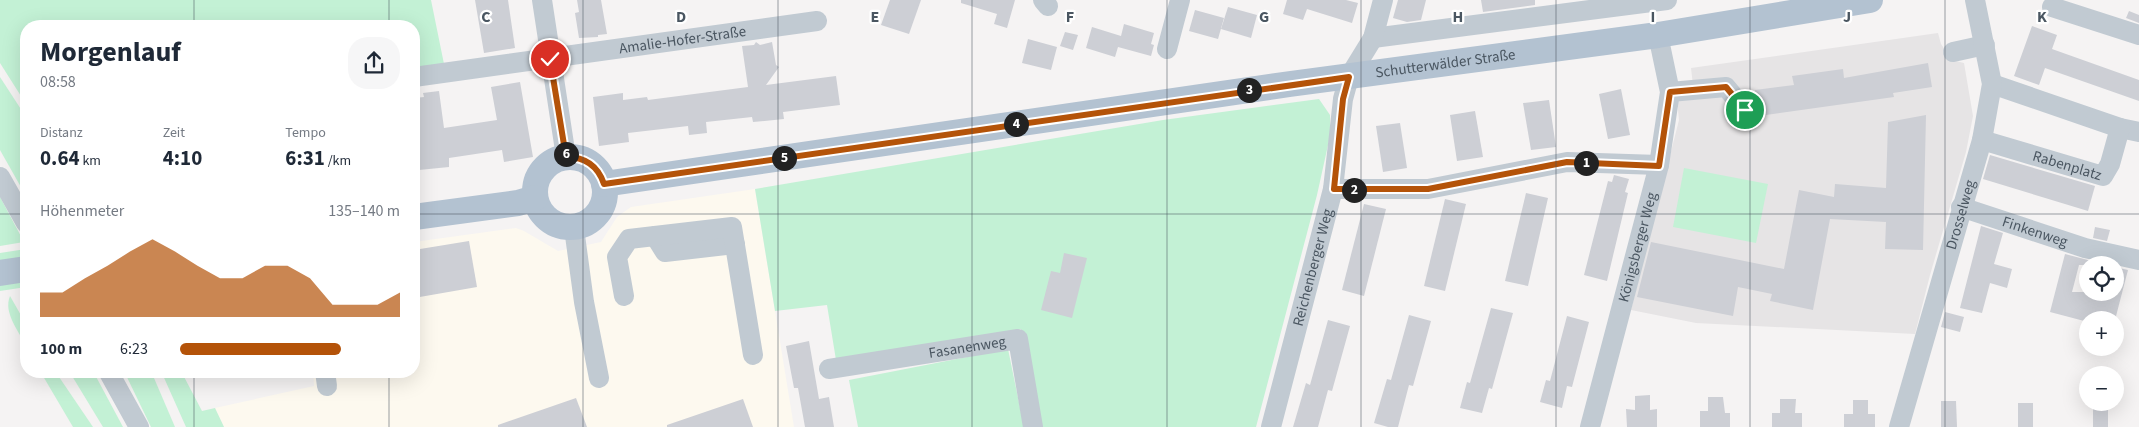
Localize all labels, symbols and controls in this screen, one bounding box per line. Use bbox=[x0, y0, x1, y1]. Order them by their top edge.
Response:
text: C bbox=[481, 6, 491, 28]
text: D bbox=[676, 6, 686, 28]
text: E bbox=[871, 6, 879, 28]
text: F bbox=[1066, 6, 1074, 28]
text: G bbox=[1259, 6, 1269, 28]
text: H bbox=[1453, 6, 1463, 28]
text: I bbox=[1651, 6, 1655, 28]
text: J bbox=[1843, 6, 1851, 28]
text: K bbox=[2037, 6, 2047, 28]
street label: Amalie-Hofer-Straße bbox=[618, 21, 747, 59]
text: Morgenlauf bbox=[40, 32, 181, 72]
button: share bbox=[348, 37, 400, 89]
pin bbox=[529, 38, 571, 80]
street label: Schutterwälder Straße bbox=[1374, 44, 1517, 84]
icon: check bbox=[536, 45, 564, 73]
text: 08:58 bbox=[40, 71, 76, 93]
pin: 3 bbox=[1236, 78, 1262, 102]
text: 3 bbox=[1246, 80, 1253, 100]
pin bbox=[1724, 89, 1766, 131]
icon: arrive bbox=[1731, 96, 1759, 124]
pin: 4 bbox=[1004, 112, 1028, 136]
text: 4 bbox=[1013, 114, 1020, 134]
text: Distanz bbox=[40, 123, 83, 143]
text: Zeit bbox=[163, 123, 185, 143]
text: Tempo bbox=[285, 123, 326, 143]
pin: 6 bbox=[554, 142, 578, 166]
text: 0.64 bbox=[40, 143, 80, 173]
text: 4:10 bbox=[163, 143, 202, 173]
text: 6:31 bbox=[285, 143, 325, 173]
text: 6 bbox=[563, 144, 570, 164]
pin: 5 bbox=[772, 146, 796, 170]
street label: Rabenplatz bbox=[2030, 146, 2104, 186]
text: 5 bbox=[781, 148, 788, 168]
pin: 1 bbox=[1574, 150, 1598, 176]
text: km bbox=[80, 151, 101, 171]
text: /km bbox=[325, 151, 351, 171]
text: 1 bbox=[1583, 153, 1590, 173]
street label: Drosselweg bbox=[1941, 177, 1981, 252]
pin: 2 bbox=[1342, 178, 1366, 202]
text: 2 bbox=[1351, 180, 1358, 200]
street label: Königsberger Weg bbox=[1613, 190, 1663, 305]
text: Höhenmeter bbox=[40, 200, 124, 222]
text: 135–140 m bbox=[328, 200, 400, 222]
street label: Reichenberger Weg bbox=[1288, 206, 1339, 329]
street label: Finkenweg bbox=[1999, 211, 2071, 253]
map controls bbox=[2079, 256, 2124, 411]
button: locate bbox=[2079, 256, 2124, 301]
button: + bbox=[2079, 311, 2124, 356]
street label: Fasanenweg bbox=[927, 331, 1008, 364]
text: 100 m bbox=[40, 338, 82, 360]
text: 6:23 bbox=[120, 338, 148, 360]
button: − bbox=[2079, 366, 2124, 411]

